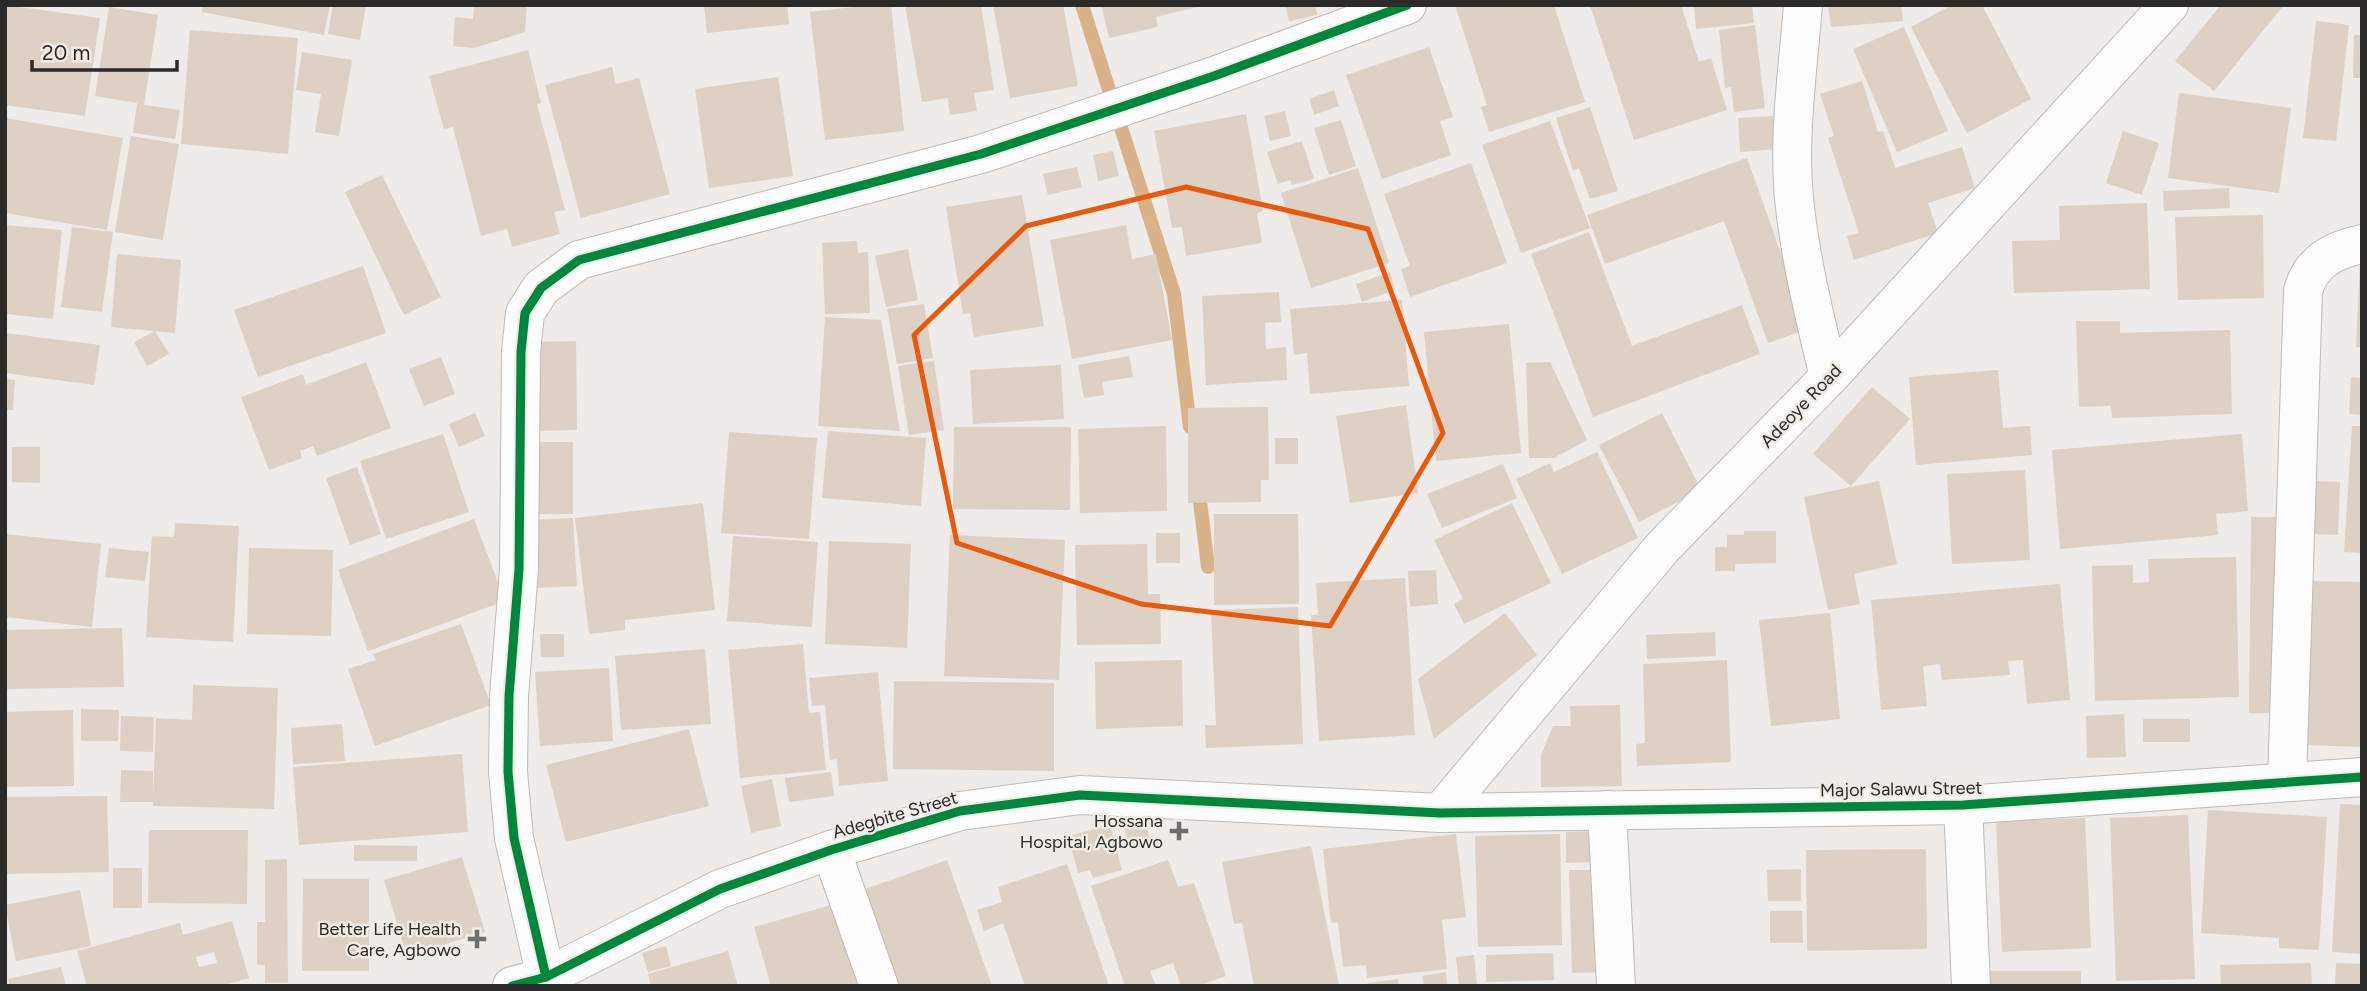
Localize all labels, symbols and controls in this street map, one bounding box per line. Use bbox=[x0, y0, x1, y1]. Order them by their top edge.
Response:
scale bar bbox=[32, 28, 177, 72]
text: 20 m bbox=[42, 40, 90, 65]
street label: Adeoye Road bbox=[1756, 360, 1846, 452]
street label: Major Salawu Street bbox=[1820, 777, 1983, 801]
street label: Adegbite Street bbox=[830, 787, 960, 843]
place label: Hossana Hospital, Agbowo bbox=[1020, 810, 1163, 853]
marker: Hossana Hospital, Agbowo bbox=[1169, 821, 1189, 841]
place label: Better Life Health Care, Agbowo bbox=[319, 918, 461, 961]
marker: Better Life Health Care, Agbowo bbox=[467, 929, 487, 949]

